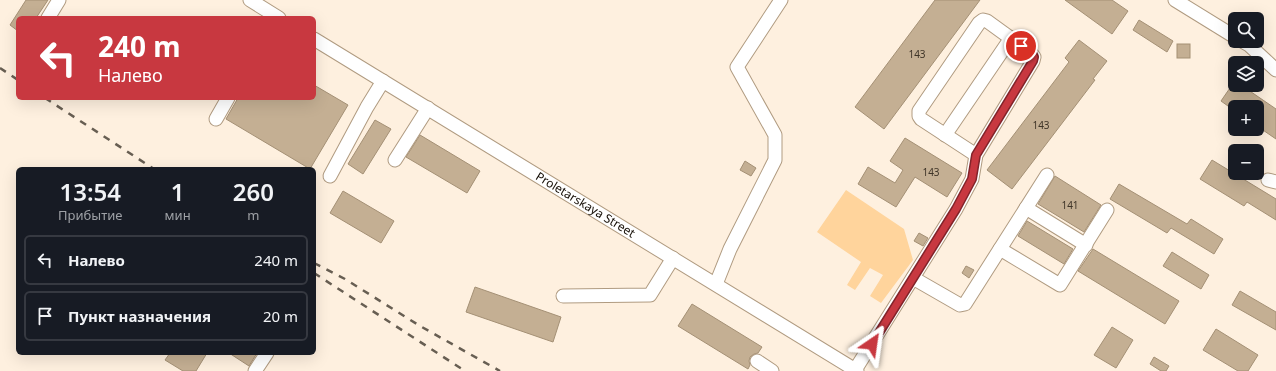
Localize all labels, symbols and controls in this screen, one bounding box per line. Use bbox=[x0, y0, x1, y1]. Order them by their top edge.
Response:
map controls bbox=[1228, 12, 1264, 180]
button: search bbox=[1228, 12, 1264, 48]
text: 240 m bbox=[98, 27, 181, 65]
pin bbox=[1004, 29, 1038, 63]
icon: left bbox=[32, 32, 84, 84]
icon: arrive bbox=[1010, 35, 1032, 57]
house number: 143 bbox=[908, 47, 926, 61]
button: layers bbox=[1228, 56, 1264, 92]
text: Налево bbox=[98, 63, 163, 87]
button: + bbox=[1228, 100, 1264, 136]
house number: 143 bbox=[1032, 118, 1050, 132]
button: − bbox=[1228, 144, 1264, 180]
house number: 143 bbox=[922, 165, 940, 179]
street label: Proletarskaya Street bbox=[533, 168, 639, 242]
text: 13:54 bbox=[60, 175, 121, 208]
text: 1 bbox=[171, 175, 184, 208]
text: 260 bbox=[233, 175, 274, 208]
house number: 141 bbox=[1061, 198, 1079, 212]
text: Прибытие bbox=[58, 206, 123, 224]
text: мин bbox=[165, 206, 191, 224]
text: m bbox=[247, 206, 259, 224]
icon: left bbox=[34, 249, 56, 271]
text: Налево bbox=[68, 250, 125, 270]
text: 240 m bbox=[254, 250, 298, 270]
icon: arrive bbox=[34, 305, 56, 327]
text: Пункт назначения bbox=[68, 306, 211, 326]
text: 20 m bbox=[263, 306, 298, 326]
position arrow bbox=[851, 323, 893, 365]

